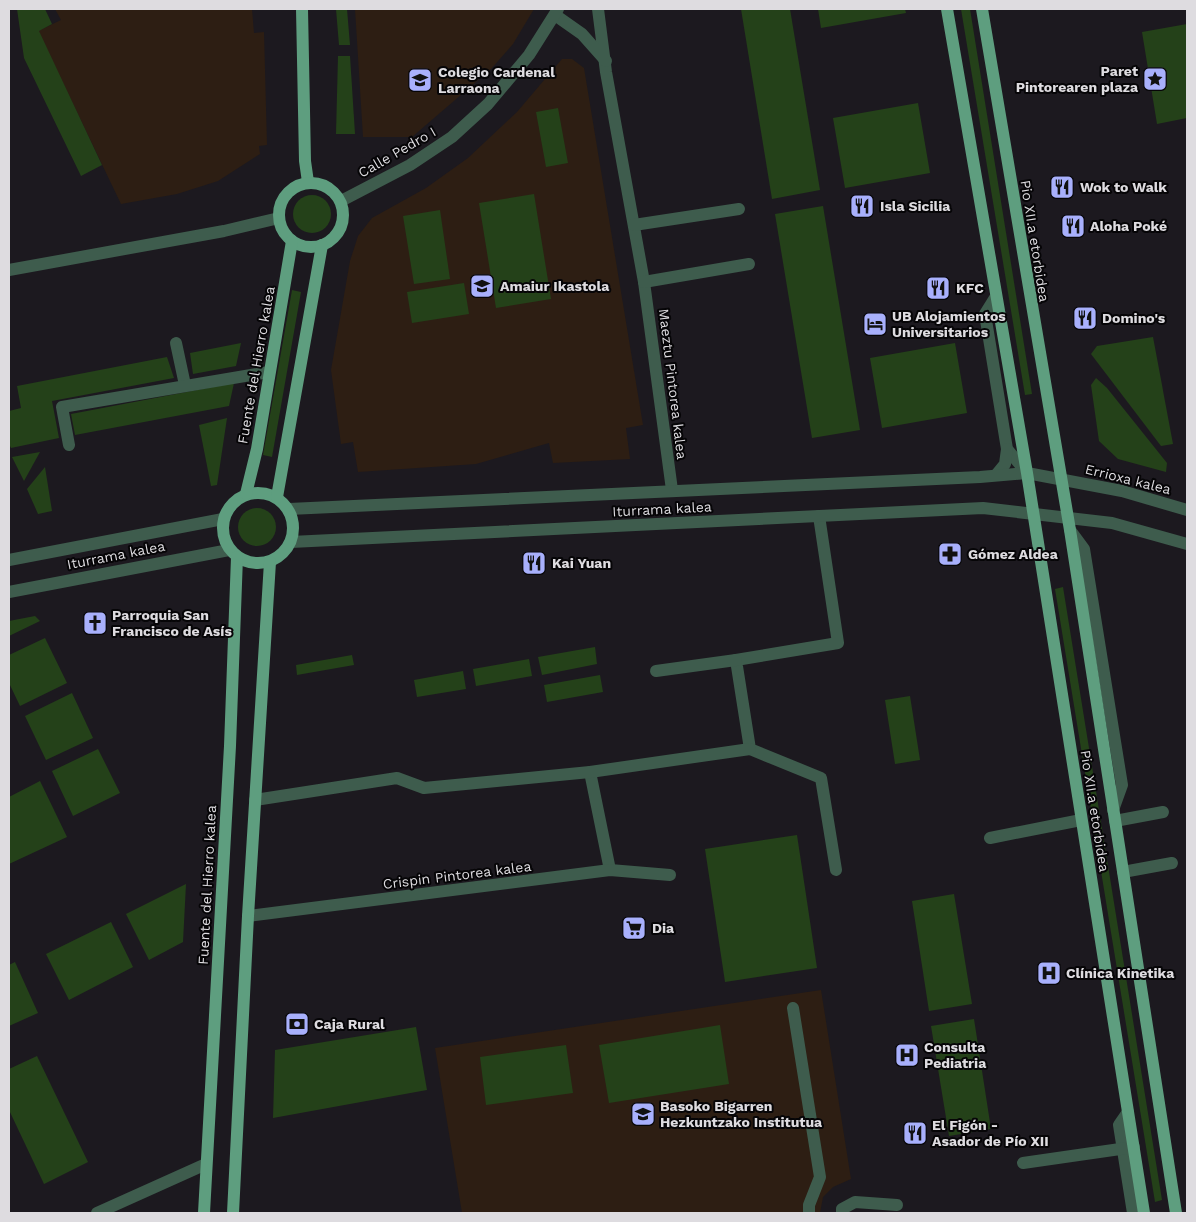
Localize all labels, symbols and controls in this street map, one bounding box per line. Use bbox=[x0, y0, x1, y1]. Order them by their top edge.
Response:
place label: Paret Pintorearen plaza bbox=[1016, 63, 1139, 95]
place label: Colegio Cardenal Larraona bbox=[438, 64, 555, 96]
place icon: Paret Pintorearen plaza bbox=[1142, 66, 1168, 92]
school or university icon: Colegio Cardenal Larraona bbox=[407, 67, 433, 93]
street label: Calle Pedro I bbox=[355, 123, 439, 181]
restaurant icon: Wok to Walk bbox=[1049, 174, 1075, 200]
street label: Pio XII.a etorbidea bbox=[1017, 179, 1053, 303]
place label: Wok to Walk bbox=[1080, 179, 1167, 195]
restaurant icon: Isla Sicilia bbox=[849, 193, 875, 219]
place label: Isla Sicilia bbox=[880, 198, 951, 214]
restaurant icon: Aloha Poké bbox=[1060, 213, 1086, 239]
place label: Aloha Poké bbox=[1090, 218, 1167, 234]
school or university icon: Amaiur Ikastola bbox=[469, 273, 495, 299]
restaurant icon: KFC bbox=[925, 275, 951, 301]
place label: Amaiur Ikastola bbox=[500, 278, 610, 294]
place label: KFC bbox=[956, 280, 984, 296]
street label: Fuente del Hierro kalea bbox=[234, 285, 278, 445]
restaurant icon: Domino's bbox=[1072, 305, 1098, 331]
street label: Maeztu Pintorea kalea bbox=[656, 308, 690, 460]
place label: UB Alojamientos Universitarios bbox=[892, 308, 1006, 340]
place label: Domino's bbox=[1102, 310, 1166, 326]
hotel icon: UB Alojamientos Universitarios bbox=[862, 311, 888, 337]
street label: Errioxa kalea bbox=[1083, 461, 1173, 497]
street label: Iturrama kalea bbox=[612, 498, 712, 520]
street label: Iturrama kalea bbox=[66, 538, 166, 572]
pharmacy icon: Gómez Aldea bbox=[937, 541, 963, 567]
place label: Gómez Aldea bbox=[968, 546, 1059, 562]
restaurant icon: Kai Yuan bbox=[521, 550, 547, 576]
place label: Kai Yuan bbox=[552, 555, 611, 571]
place label: Parroquia San Francisco de Asís bbox=[112, 607, 232, 639]
church icon: Parroquia San Francisco de Asís bbox=[82, 610, 108, 636]
street label: Pio XII.a etorbidea bbox=[1077, 749, 1113, 873]
street label: Fuente del Hierro kalea bbox=[195, 805, 219, 965]
street label: Crispin Pintorea kalea bbox=[382, 858, 532, 892]
supermarket icon: Dia bbox=[621, 915, 647, 941]
place label: Dia bbox=[652, 920, 675, 936]
hospital icon: Clínica Kinetika bbox=[1036, 960, 1062, 986]
place label: Clínica Kinetika bbox=[1066, 965, 1175, 981]
bank icon: Caja Rural bbox=[284, 1011, 310, 1037]
place label: Caja Rural bbox=[314, 1016, 385, 1032]
place label: Consulta Pediatria bbox=[924, 1039, 987, 1071]
hospital icon: Consulta Pediatria bbox=[894, 1042, 920, 1068]
place label: Basoko Bigarren Hezkuntzako Institutua bbox=[660, 1098, 823, 1130]
school or university icon: Basoko Bigarren Hezkuntzako Institutua bbox=[630, 1101, 656, 1127]
place label: El Figón - Asador de Pío XII bbox=[932, 1117, 1049, 1149]
restaurant icon: El Figón - Asador de Pío XII bbox=[902, 1120, 928, 1146]

